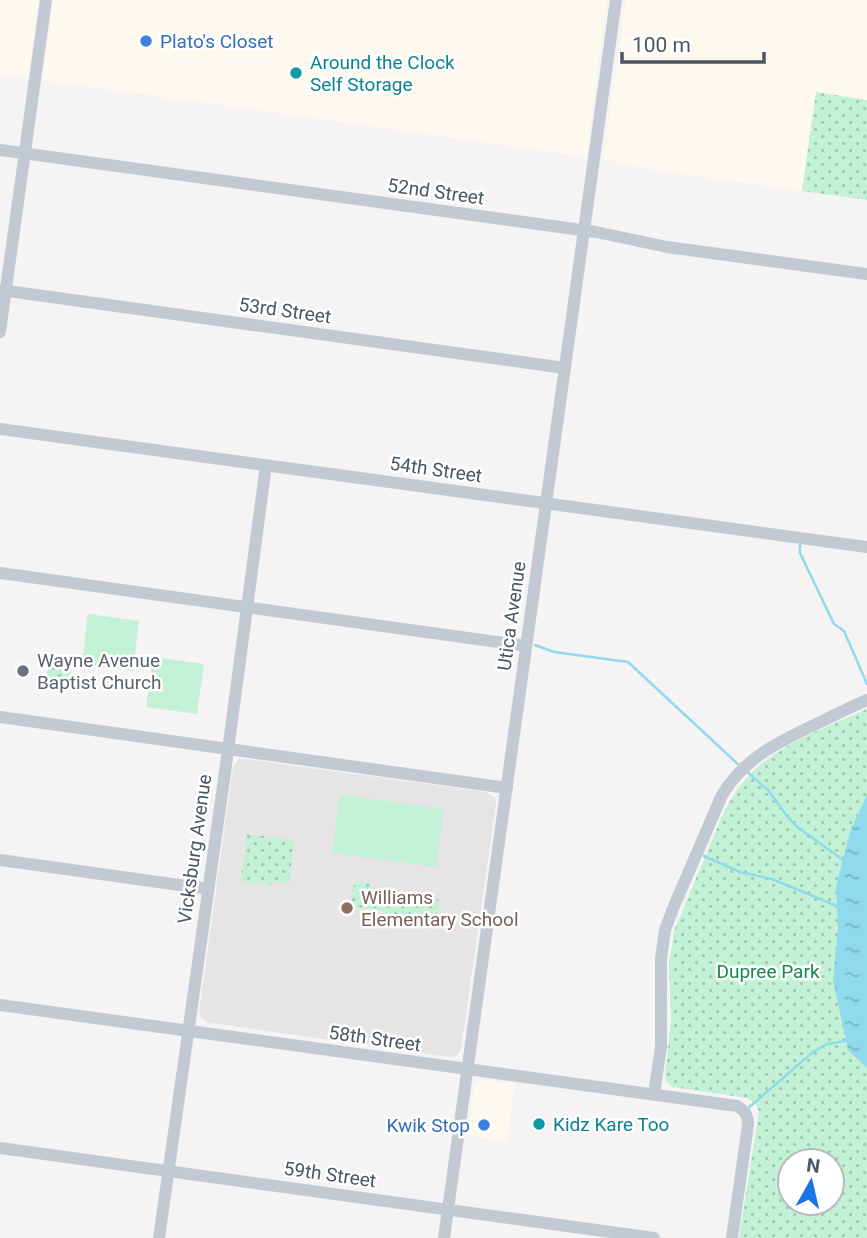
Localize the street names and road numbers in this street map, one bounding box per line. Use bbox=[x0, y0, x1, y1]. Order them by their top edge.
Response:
street label: 52nd Street bbox=[386, 173, 486, 210]
street label: 53rd Street bbox=[237, 293, 333, 328]
street label: 54th Street bbox=[388, 452, 484, 487]
street label: Utica Avenue bbox=[492, 560, 531, 672]
street label: Vicksburg Avenue bbox=[173, 773, 216, 925]
street label: 58th Street bbox=[327, 1021, 423, 1056]
street label: 59th Street bbox=[282, 1157, 378, 1192]

